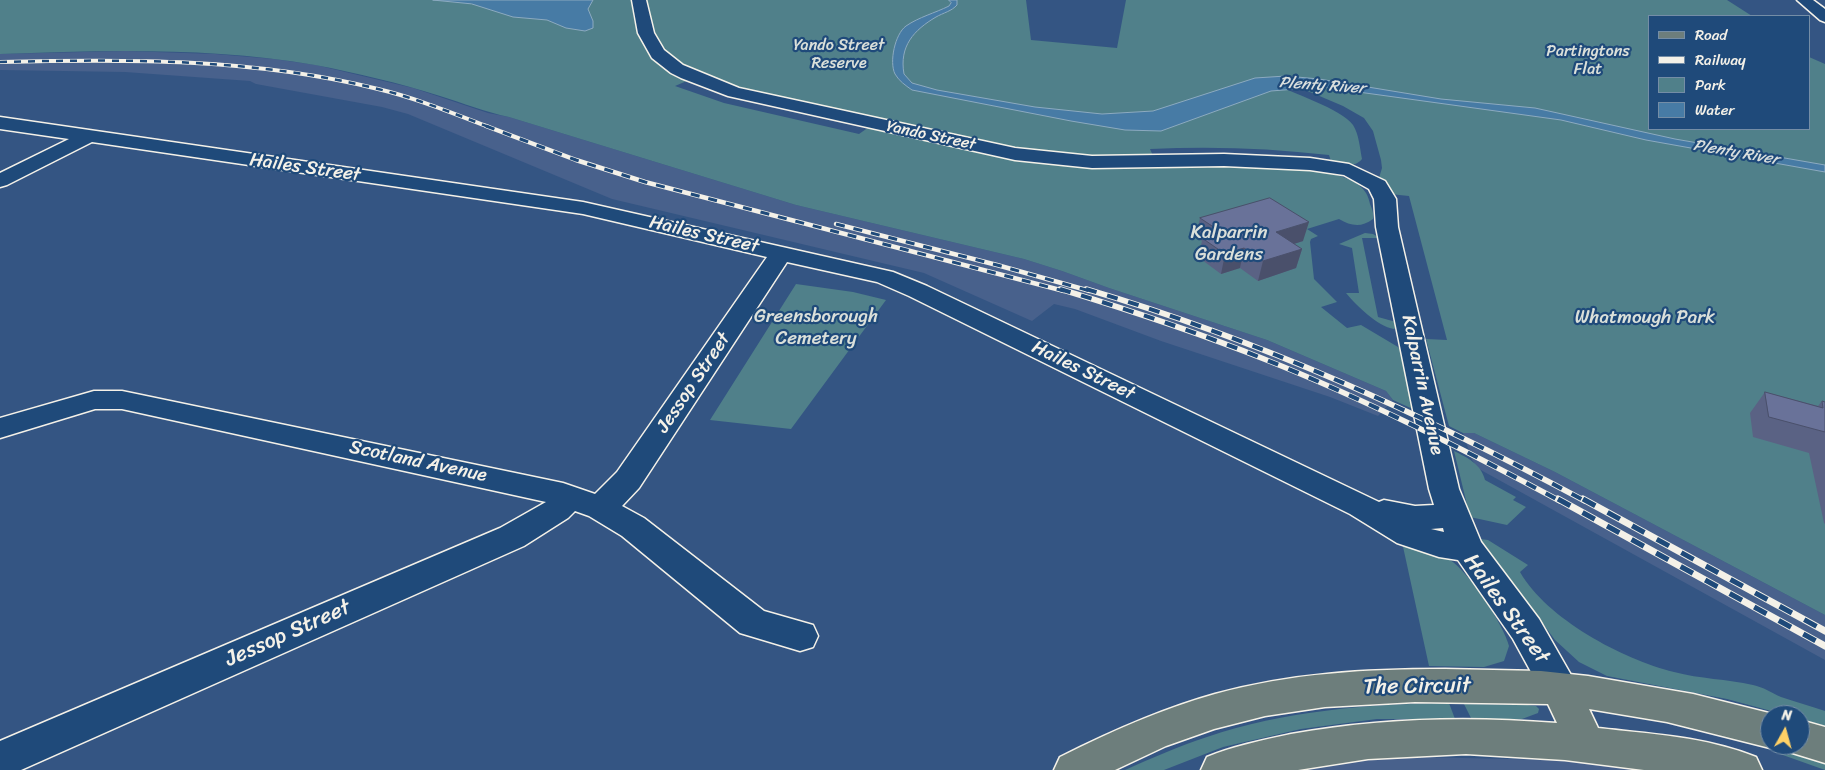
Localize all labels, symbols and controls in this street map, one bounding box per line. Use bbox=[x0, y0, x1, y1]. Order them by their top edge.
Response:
legend bbox=[1648, 15, 1810, 130]
text: Road bbox=[1695, 22, 1727, 48]
park label: Yando Street Reserve bbox=[794, 36, 884, 74]
park label: Partingtons Flat bbox=[1546, 42, 1630, 80]
text: Railway bbox=[1695, 47, 1746, 73]
text: Park bbox=[1695, 72, 1726, 98]
water label: Plenty River bbox=[1278, 73, 1366, 99]
text: Water bbox=[1695, 97, 1735, 123]
street label: Yando Street bbox=[885, 117, 977, 155]
water label: Plenty River bbox=[1692, 136, 1780, 170]
street label: Hailes Street bbox=[248, 149, 362, 187]
street label: Hailes Street bbox=[647, 211, 761, 259]
park label: Kalparrin Gardens bbox=[1190, 222, 1268, 266]
park label: Greensborough Cemetery bbox=[754, 306, 878, 350]
park label: Whatmough Park bbox=[1575, 307, 1715, 329]
street label: Kalparrin Avenue bbox=[1396, 313, 1448, 457]
street label: Jessop Street bbox=[652, 329, 736, 437]
street label: Hailes Street bbox=[1028, 336, 1138, 406]
street label: Scotland Avenue bbox=[347, 436, 489, 488]
street label: Hailes Street bbox=[1457, 549, 1555, 669]
street label: Jessop Street bbox=[221, 595, 355, 673]
street label: The Circuit bbox=[1363, 673, 1471, 701]
text: N bbox=[1780, 703, 1793, 729]
north arrow bbox=[1760, 705, 1810, 755]

